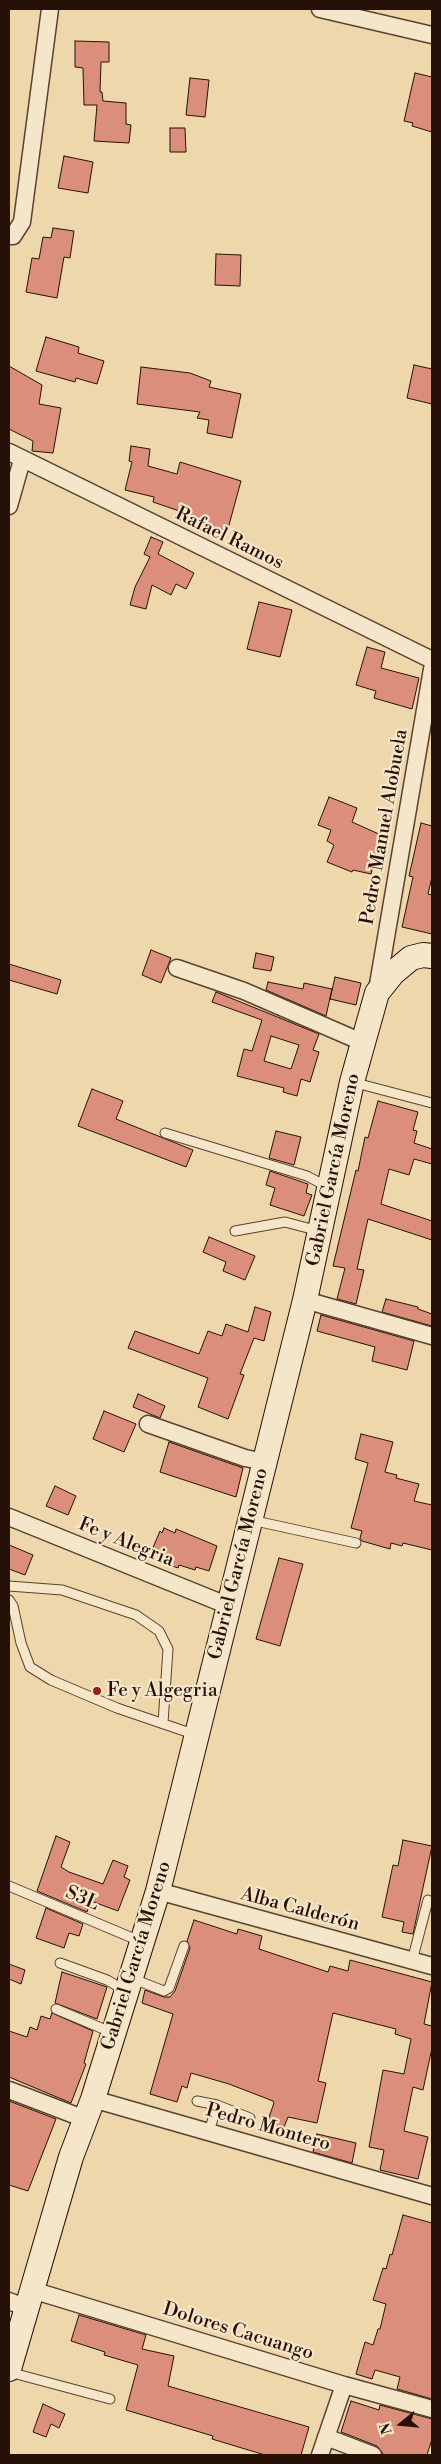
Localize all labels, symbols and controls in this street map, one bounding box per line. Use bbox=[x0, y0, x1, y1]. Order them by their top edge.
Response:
street label: Rafael Ramos bbox=[171, 503, 287, 575]
street label: Pedro Manuel Alobuela bbox=[357, 727, 413, 927]
street label: Gabriel García Moreno bbox=[302, 1071, 366, 1269]
street label: Gabriel García Moreno bbox=[204, 1466, 274, 1662]
street label: Fe y Alegria bbox=[75, 1514, 177, 1572]
place label: Fe y Algegria bbox=[107, 1680, 218, 1702]
marker: Fe y Algegria bbox=[91, 1685, 103, 1697]
street label: Gabriel García Moreno bbox=[97, 1859, 177, 2053]
street label: S3L bbox=[62, 1882, 102, 1916]
street label: Alba Calderón bbox=[238, 1883, 362, 1937]
street label: Pedro Montero bbox=[203, 2099, 333, 2157]
street label: Dolores Cacuango bbox=[160, 2298, 316, 2366]
north arrow bbox=[376, 2399, 426, 2449]
text: N bbox=[376, 2420, 397, 2436]

